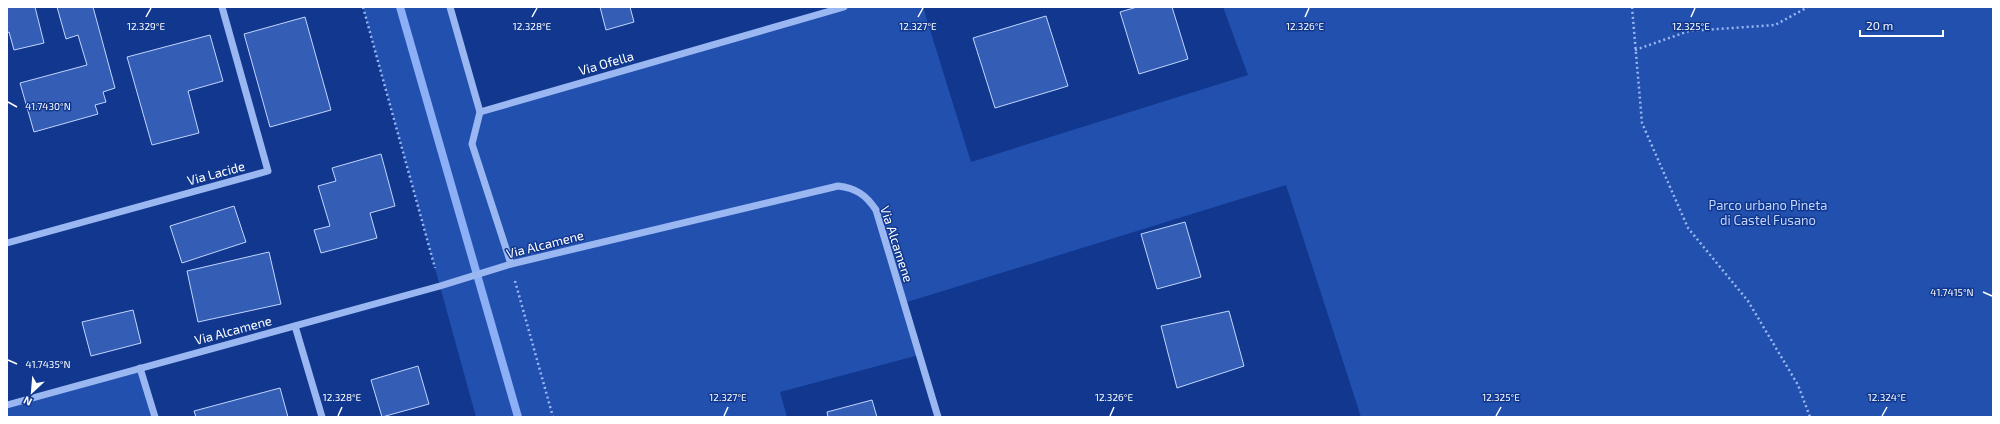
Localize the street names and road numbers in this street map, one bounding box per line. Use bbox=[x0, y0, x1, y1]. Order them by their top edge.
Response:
street label: Via Ofella bbox=[577, 48, 635, 78]
street label: Via Lacide bbox=[185, 158, 247, 188]
street label: Via Alcamene bbox=[877, 204, 917, 284]
street label: Via Alcamene bbox=[505, 227, 585, 261]
street label: Via Alcamene bbox=[193, 312, 273, 348]

